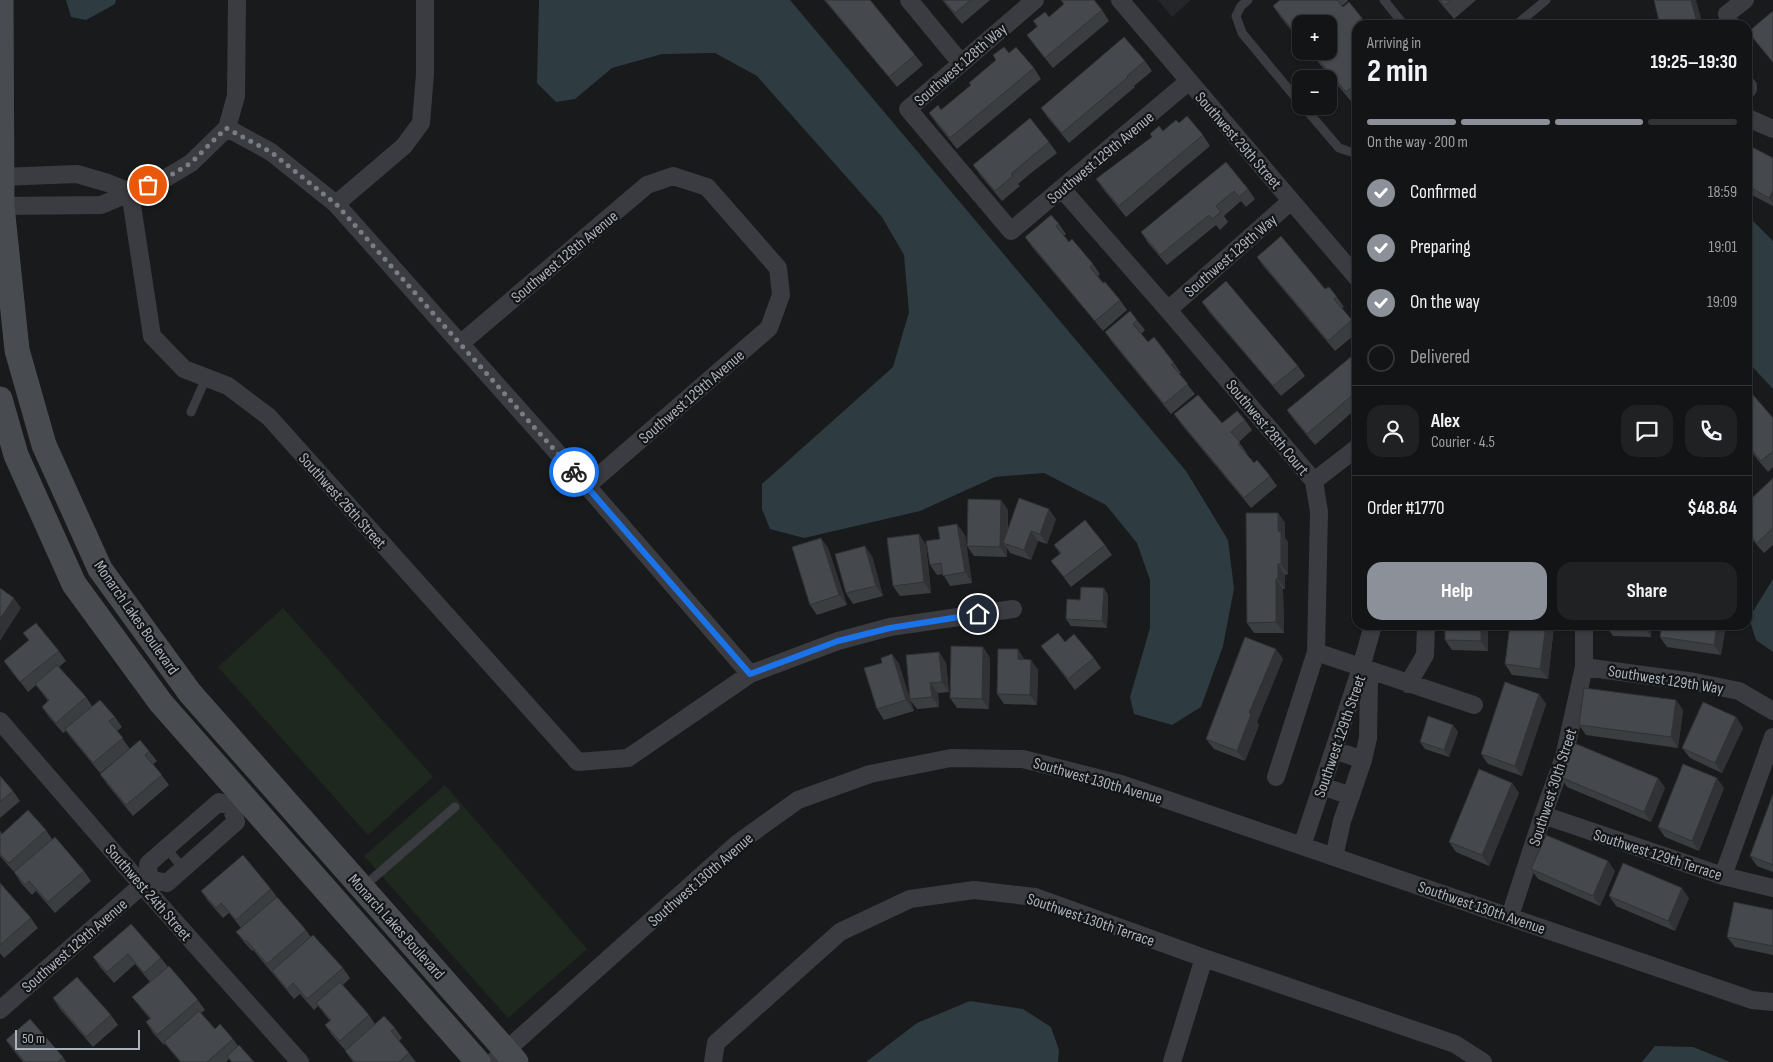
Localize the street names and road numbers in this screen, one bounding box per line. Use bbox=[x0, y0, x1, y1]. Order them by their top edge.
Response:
street label: Southwest 128th Way bbox=[911, 20, 1011, 110]
street label: Southwest 29th Street bbox=[1191, 89, 1285, 193]
street label: Southwest 129th Avenue bbox=[1044, 108, 1158, 208]
street label: Southwest 128th Avenue bbox=[508, 207, 622, 307]
street label: Southwest 129th Way bbox=[1181, 211, 1281, 302]
street label: Southwest 129th Avenue bbox=[635, 346, 749, 448]
street label: Southwest 28th Court bbox=[1221, 376, 1312, 480]
street label: Southwest 26th Street bbox=[294, 449, 390, 553]
street label: Monarch Lakes Boulevard bbox=[89, 557, 182, 679]
street label: Southwest 129th Way bbox=[1607, 662, 1725, 699]
street label: Southwest 129th Street bbox=[1311, 673, 1370, 800]
street label: Southwest 30th Street bbox=[1525, 726, 1581, 849]
street label: Southwest 130th Avenue bbox=[1031, 754, 1164, 809]
street label: Southwest 129th Terrace bbox=[1591, 826, 1724, 885]
street label: Southwest 130th Avenue bbox=[644, 829, 757, 931]
street label: Southwest 24th Street bbox=[101, 841, 195, 945]
street label: Monarch Lakes Boulevard bbox=[344, 871, 448, 983]
street label: Southwest 130th Avenue bbox=[1415, 878, 1548, 939]
street label: Southwest 130th Terrace bbox=[1024, 890, 1157, 951]
street label: Southwest 129th Avenue bbox=[18, 895, 132, 997]

